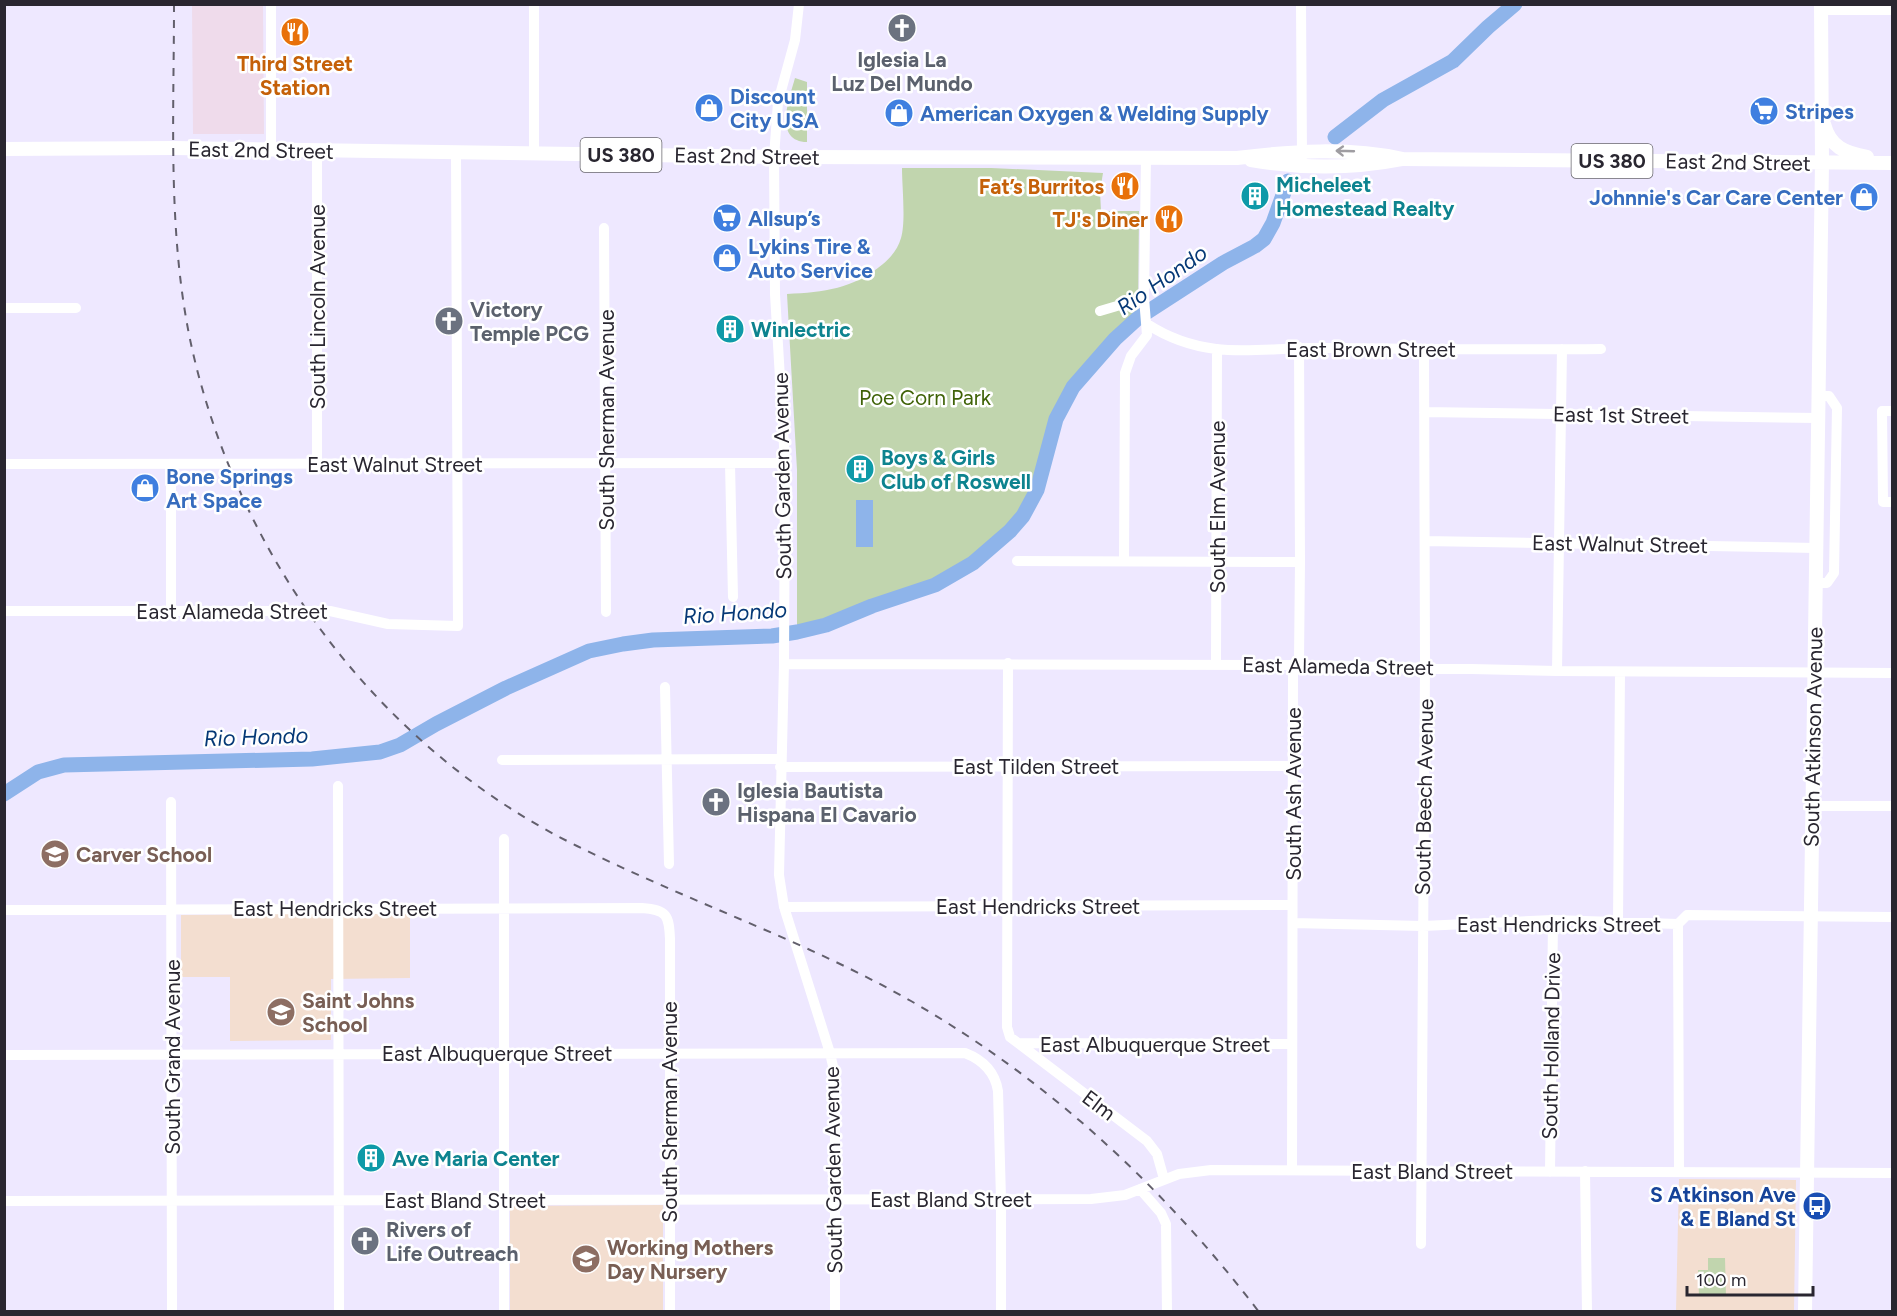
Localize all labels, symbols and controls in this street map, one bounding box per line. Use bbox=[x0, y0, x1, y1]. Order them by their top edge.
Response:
church icon: Iglesia La Luz Del Mundo bbox=[886, 12, 918, 44]
restaurant icon: Third Street Station bbox=[279, 16, 311, 48]
place label: Iglesia La Luz Del Mundo bbox=[831, 47, 973, 96]
place label: Third Street Station bbox=[237, 51, 353, 100]
place label: Discount City USA bbox=[730, 84, 819, 133]
shop icon: Discount City USA bbox=[693, 92, 725, 124]
supermarket icon: Stripes bbox=[1748, 95, 1780, 127]
shop icon: American Oxygen & Welding Supply bbox=[883, 97, 915, 129]
place label: Stripes bbox=[1785, 99, 1854, 124]
place label: American Oxygen & Welding Supply bbox=[920, 101, 1270, 126]
street label: East 2nd Street bbox=[188, 136, 334, 164]
road number: US 380 bbox=[580, 138, 662, 172]
street label: East 2nd Street bbox=[674, 142, 820, 170]
road number: US 380 bbox=[1572, 144, 1652, 178]
one-way arrow bbox=[1335, 146, 1355, 157]
street label: East 2nd Street bbox=[1665, 148, 1811, 176]
restaurant icon: Fat’s Burritos bbox=[1109, 170, 1141, 202]
place label: Micheleet Homestead Realty bbox=[1276, 172, 1455, 221]
place label: Fat’s Burritos bbox=[979, 174, 1104, 199]
building icon: Micheleet Homestead Realty bbox=[1239, 180, 1271, 212]
shop icon: Johnnie's Car Care Center bbox=[1848, 181, 1880, 213]
place label: Johnnie's Car Care Center bbox=[1589, 185, 1843, 210]
supermarket icon: Allsup’s bbox=[711, 202, 743, 234]
restaurant icon: TJ's Diner bbox=[1153, 203, 1185, 235]
street label: South Lincoln Avenue bbox=[305, 204, 330, 410]
place label: Allsup’s bbox=[748, 206, 820, 231]
place label: TJ's Diner bbox=[1052, 207, 1148, 232]
place label: Lykins Tire & Auto Service bbox=[748, 234, 873, 283]
water label: Rio Hondo bbox=[1112, 239, 1213, 321]
shop icon: Lykins Tire & Auto Service bbox=[711, 242, 743, 274]
place label: Victory Temple PCG bbox=[470, 297, 589, 346]
church icon: Victory Temple PCG bbox=[433, 305, 465, 337]
street label: South Sherman Avenue bbox=[594, 309, 619, 531]
building icon: Winlectric bbox=[714, 313, 746, 345]
place label: Winlectric bbox=[751, 317, 851, 342]
street label: East Brown Street bbox=[1286, 337, 1456, 362]
street label: South Garden Avenue bbox=[768, 372, 796, 580]
park label: Poe Corn Park bbox=[859, 385, 992, 410]
street label: East 1st Street bbox=[1553, 401, 1689, 429]
street label: South Elm Avenue bbox=[1205, 421, 1230, 593]
place label: Boys & Girls Club of Roswell bbox=[881, 445, 1031, 494]
street label: East Walnut Street bbox=[307, 452, 483, 477]
building icon: Boys & Girls Club of Roswell bbox=[844, 453, 876, 485]
place label: Bone Springs Art Space bbox=[166, 464, 293, 513]
shop icon: Bone Springs Art Space bbox=[129, 472, 161, 504]
street label: East Walnut Street bbox=[1532, 530, 1708, 558]
water label: Rio Hondo bbox=[682, 596, 788, 630]
street label: East Alameda Street bbox=[136, 599, 328, 624]
street label: South Atkinson Avenue bbox=[1799, 627, 1827, 847]
street label: East Alameda Street bbox=[1242, 652, 1434, 680]
street label: South Beech Avenue bbox=[1410, 698, 1438, 896]
street label: South Ash Avenue bbox=[1281, 707, 1306, 881]
water label: Rio Hondo bbox=[203, 722, 309, 752]
street label: East Tilden Street bbox=[953, 754, 1119, 779]
place label: Iglesia Bautista Hispana El Cavario bbox=[737, 778, 917, 827]
church icon: Iglesia Bautista Hispana El Cavario bbox=[700, 786, 732, 818]
school or university icon: Carver School bbox=[39, 838, 71, 870]
place label: Carver School bbox=[76, 842, 212, 867]
street label: East Hendricks Street bbox=[936, 894, 1140, 919]
street label: East Hendricks Street bbox=[233, 896, 437, 921]
street label: East Hendricks Street bbox=[1457, 912, 1661, 937]
street label: South Holland Drive bbox=[1537, 952, 1565, 1140]
street label: South Grand Avenue bbox=[160, 959, 185, 1155]
place label: Saint Johns School bbox=[302, 988, 415, 1037]
school or university icon: Saint Johns School bbox=[265, 996, 297, 1028]
street label: South Sherman Avenue bbox=[657, 1001, 682, 1223]
street label: East Albuquerque Street bbox=[1040, 1032, 1270, 1057]
street label: East Albuquerque Street bbox=[382, 1041, 612, 1066]
street label: South Garden Avenue bbox=[819, 1066, 847, 1274]
street label: Elm bbox=[1078, 1085, 1120, 1125]
building icon: Ave Maria Center bbox=[355, 1142, 387, 1174]
place label: Ave Maria Center bbox=[392, 1146, 560, 1171]
street label: East Bland Street bbox=[1351, 1159, 1513, 1184]
place label: S Atkinson Ave & E Bland St bbox=[1650, 1182, 1796, 1231]
street label: East Bland Street bbox=[870, 1187, 1032, 1212]
street label: East Bland Street bbox=[384, 1188, 546, 1213]
bus stop icon: S Atkinson Ave & E Bland St bbox=[1801, 1190, 1833, 1222]
place label: Rivers of Life Outreach bbox=[386, 1217, 519, 1266]
church icon: Rivers of Life Outreach bbox=[349, 1225, 381, 1257]
place label: Working Mothers Day Nursery bbox=[607, 1235, 774, 1284]
school or university icon: Working Mothers Day Nursery bbox=[570, 1243, 602, 1275]
scale bar bbox=[1687, 1259, 1813, 1297]
text: 100 m bbox=[1696, 1269, 1746, 1291]

